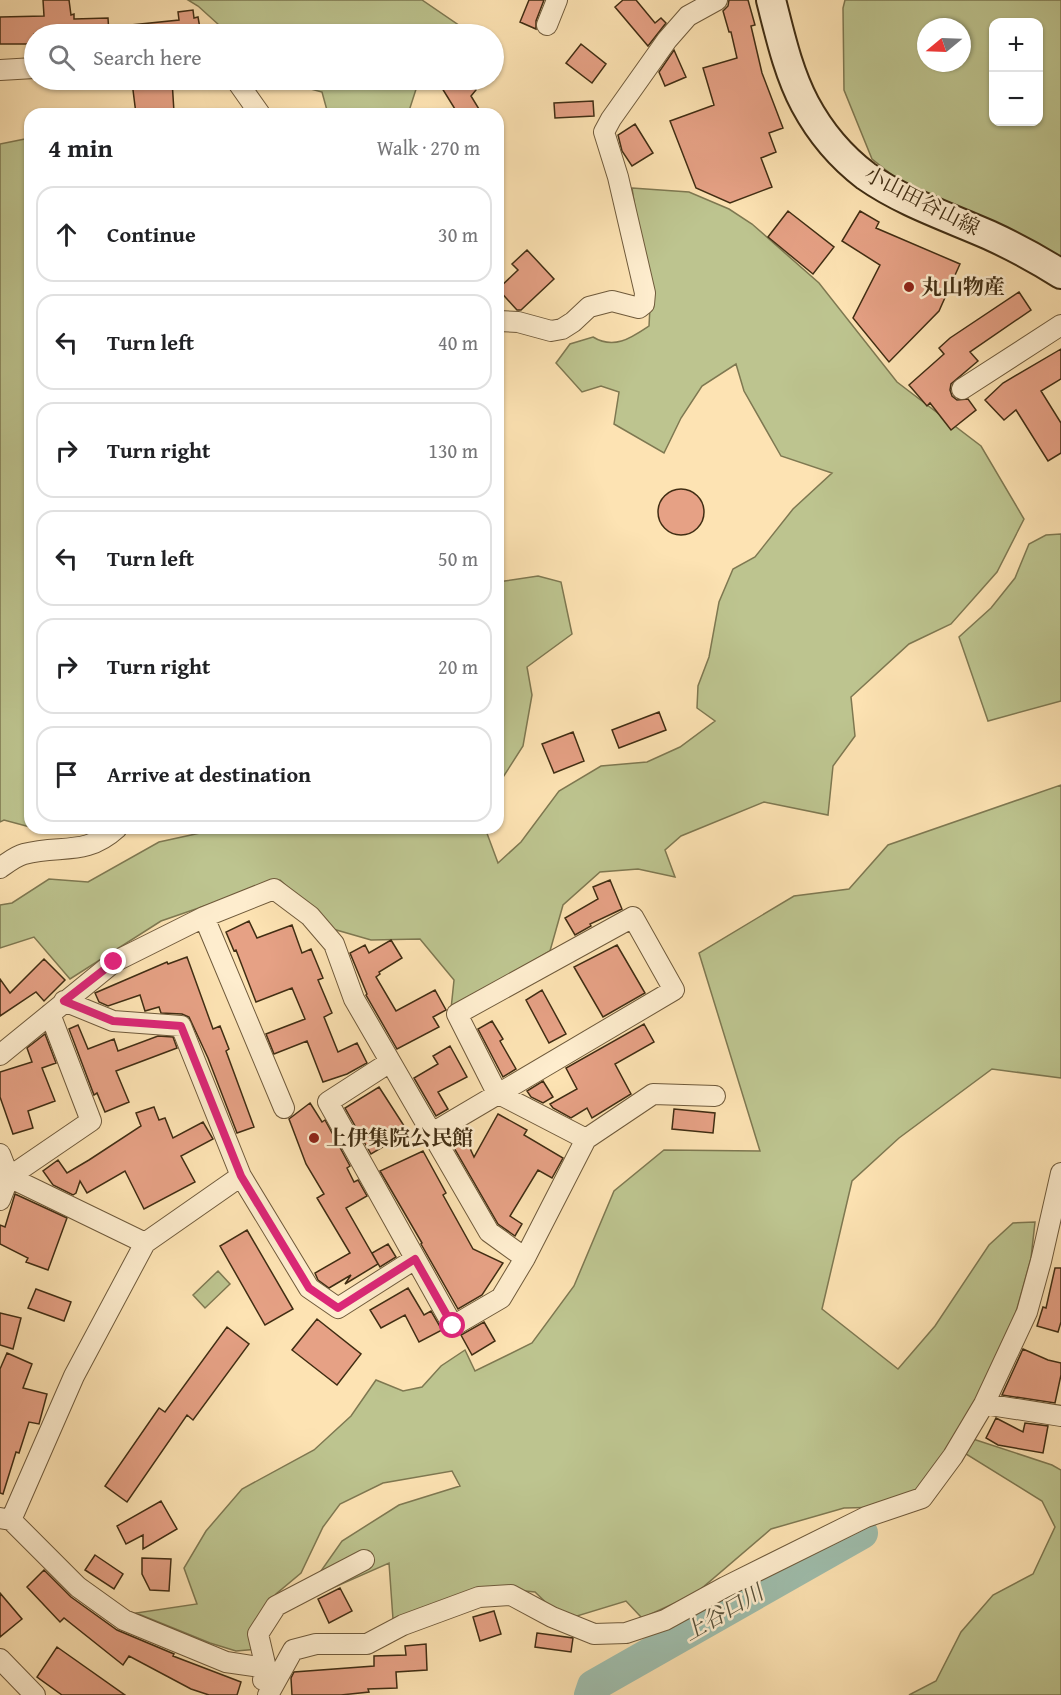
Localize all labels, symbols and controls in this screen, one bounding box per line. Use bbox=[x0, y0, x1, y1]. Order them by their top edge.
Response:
north arrow bbox=[917, 18, 971, 72]
map controls bbox=[989, 18, 1043, 126]
button: + bbox=[989, 18, 1043, 72]
search box bbox=[24, 24, 504, 90]
icon: search bbox=[45, 41, 78, 74]
text: Search here bbox=[93, 41, 202, 73]
button: − bbox=[989, 72, 1043, 126]
text: 4 min bbox=[48, 128, 113, 167]
text: Walk · 270 m bbox=[377, 133, 480, 162]
street label: 小山田谷山線 bbox=[859, 158, 985, 243]
icon: ahead bbox=[50, 218, 83, 251]
text: Continue bbox=[107, 218, 196, 250]
text: 30 m bbox=[438, 220, 478, 249]
place label: 丸山物産 bbox=[921, 271, 1005, 302]
marker: 丸山物産 bbox=[902, 280, 916, 294]
icon: left bbox=[50, 326, 83, 359]
text: Turn left bbox=[107, 326, 194, 358]
text: 40 m bbox=[438, 328, 478, 357]
icon: right bbox=[50, 434, 83, 467]
text: Turn right bbox=[107, 434, 210, 466]
text: 130 m bbox=[428, 436, 478, 465]
icon: left bbox=[50, 542, 83, 575]
text: Turn left bbox=[107, 542, 194, 574]
text: 50 m bbox=[438, 544, 478, 573]
icon: right bbox=[50, 650, 83, 683]
text: Turn right bbox=[107, 650, 210, 682]
text: 20 m bbox=[438, 652, 478, 681]
icon: arrive bbox=[50, 758, 83, 791]
text: Arrive at destination bbox=[107, 758, 311, 790]
route end bbox=[100, 948, 126, 974]
place label: 上伊集院公民館 bbox=[326, 1122, 473, 1153]
marker: 上伊集院公民館 bbox=[307, 1131, 321, 1145]
route start bbox=[439, 1312, 465, 1338]
water label: 上谷口川 bbox=[677, 1575, 771, 1648]

